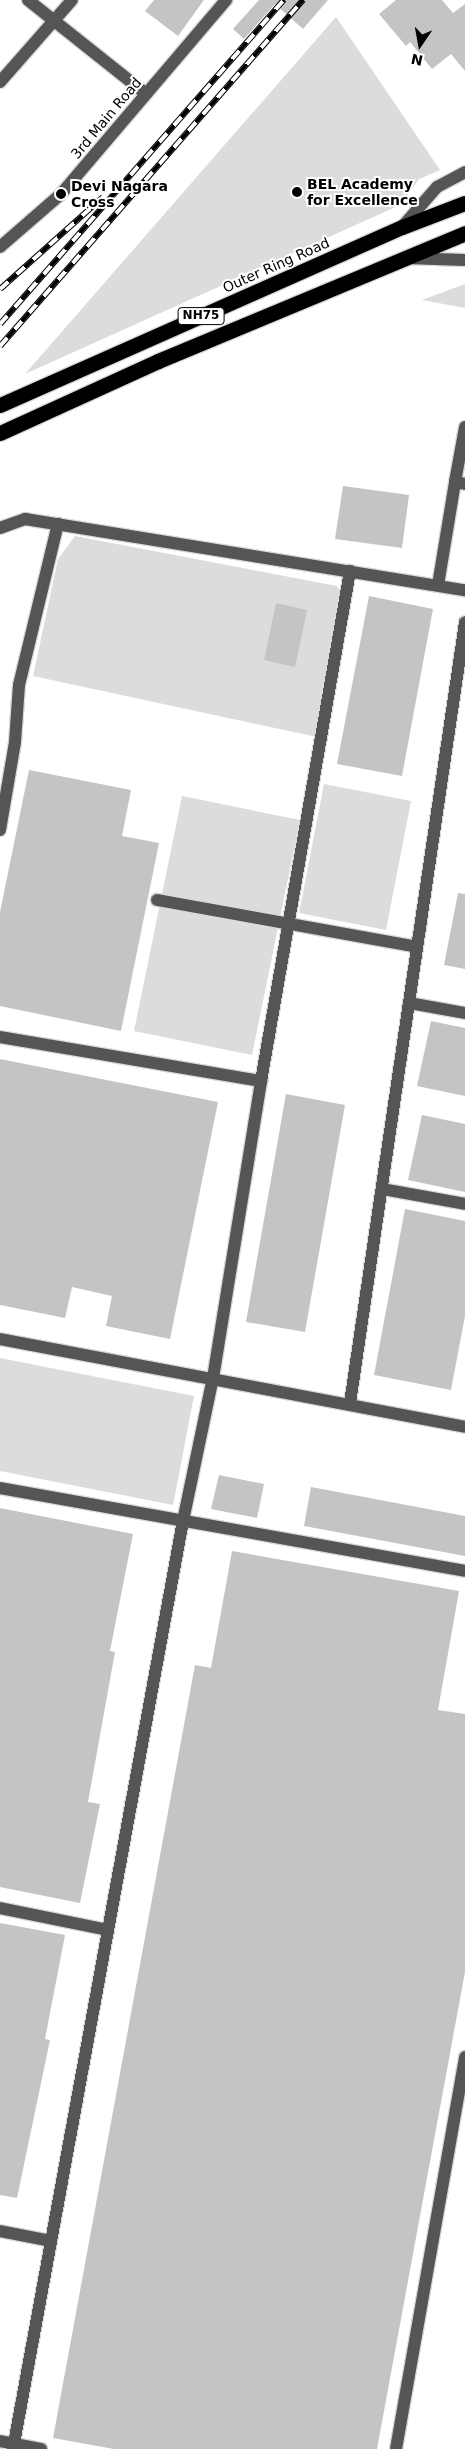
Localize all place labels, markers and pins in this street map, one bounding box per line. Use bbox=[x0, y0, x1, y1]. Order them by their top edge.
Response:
place label: BEL Academy for Excellence bbox=[307, 176, 418, 208]
place label: Devi Nagara Cross bbox=[71, 178, 168, 210]
marker: BEL Academy for Excellence bbox=[291, 186, 303, 198]
marker: Devi Nagara Cross bbox=[55, 188, 67, 200]

